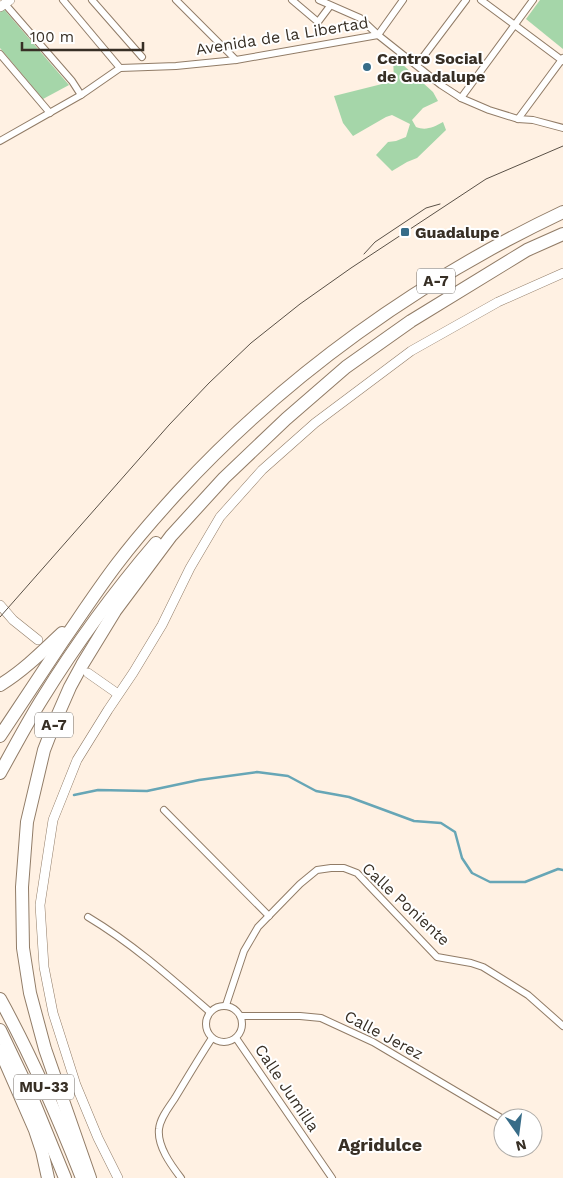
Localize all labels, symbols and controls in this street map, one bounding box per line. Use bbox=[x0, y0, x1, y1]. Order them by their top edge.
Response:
street label: Avenida de la Libertad bbox=[194, 13, 370, 59]
scale bar bbox=[22, 20, 144, 52]
text: 100 m bbox=[30, 28, 74, 46]
place label: Centro Social de Guadalupe bbox=[377, 49, 485, 86]
marker: Centro Social de Guadalupe bbox=[361, 61, 373, 73]
place label: Guadalupe bbox=[415, 223, 499, 242]
marker: Guadalupe bbox=[399, 226, 411, 238]
road number: A-7 bbox=[417, 268, 455, 294]
road number: A-7 bbox=[35, 712, 73, 738]
street label: Calle Poniente bbox=[358, 859, 454, 949]
street label: Calle Jerez bbox=[341, 1006, 427, 1064]
street label: Calle Jumilla bbox=[251, 1041, 323, 1135]
road number: MU-33 bbox=[14, 1074, 74, 1100]
north arrow bbox=[493, 1108, 543, 1158]
district label: Agridulce bbox=[338, 1134, 422, 1155]
text: N bbox=[514, 1137, 528, 1155]

